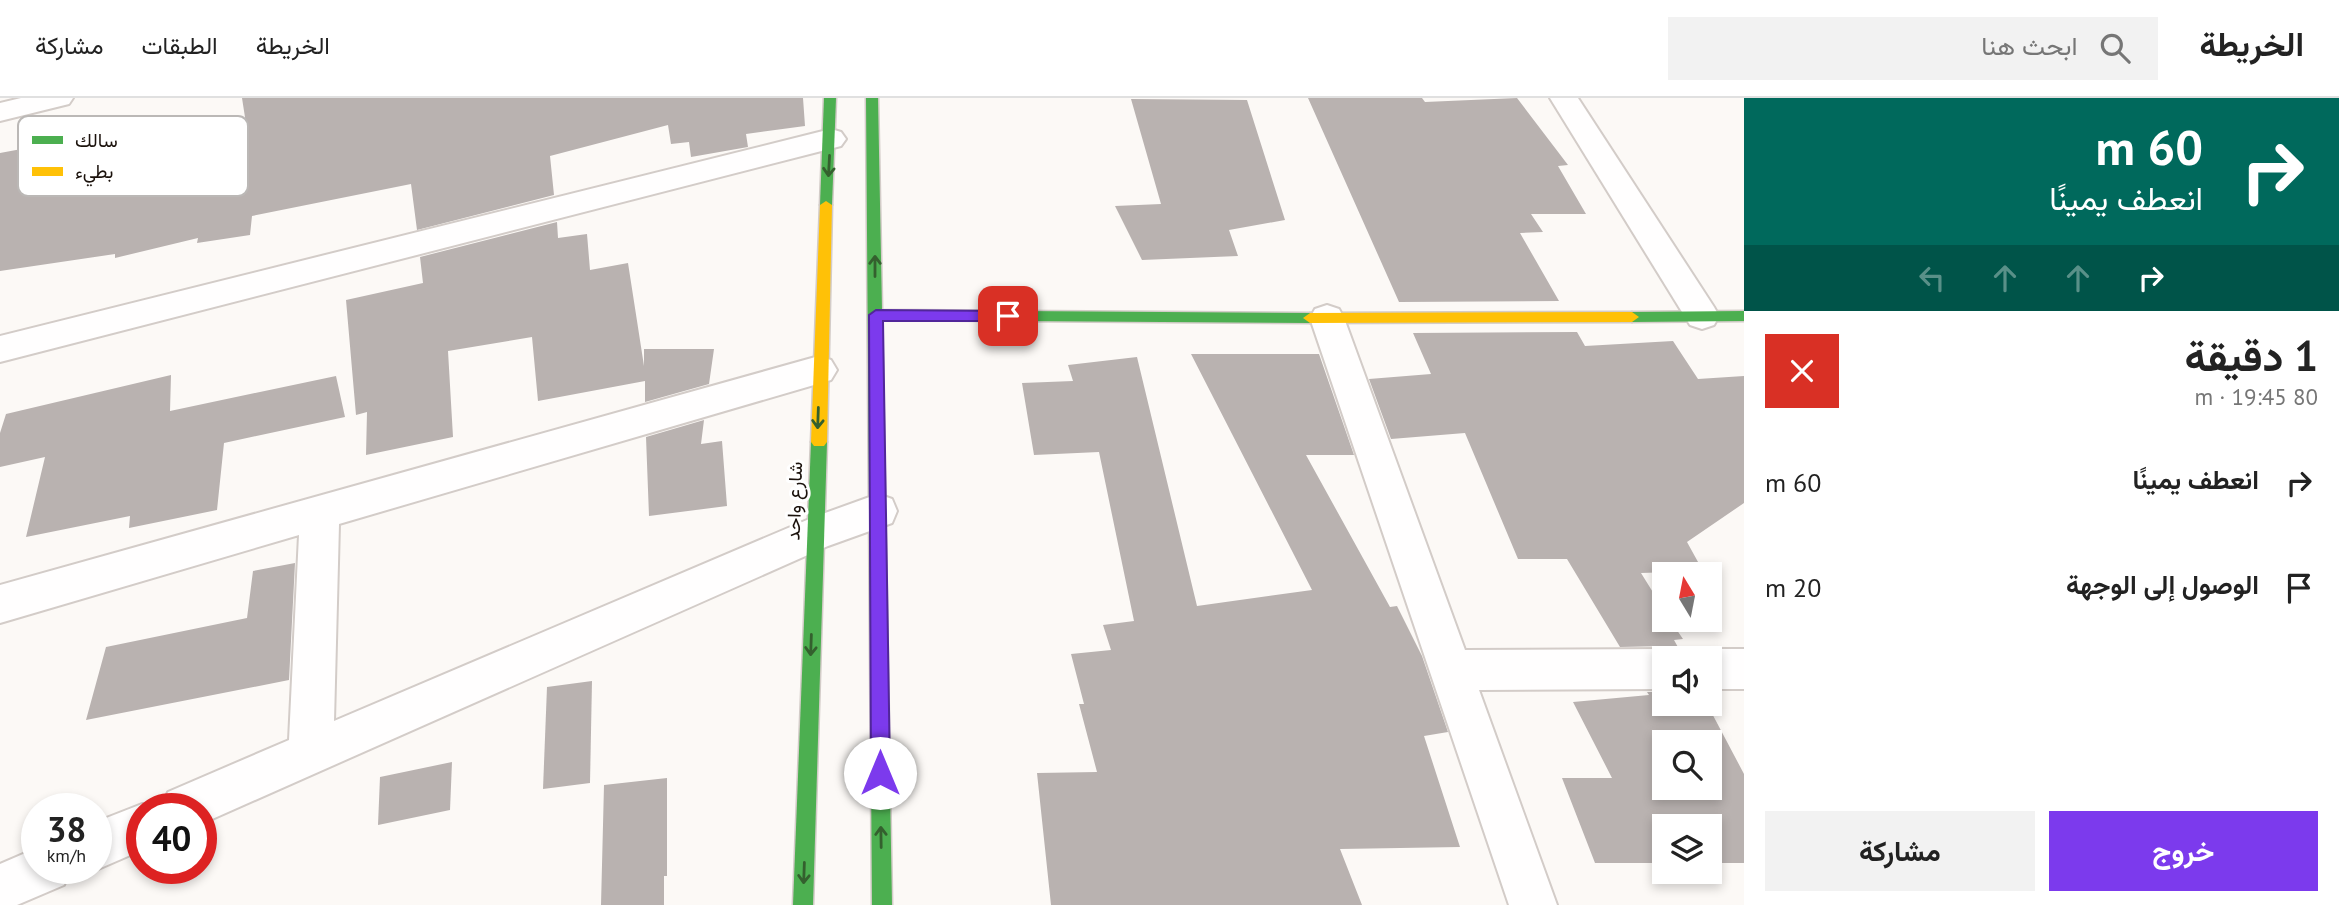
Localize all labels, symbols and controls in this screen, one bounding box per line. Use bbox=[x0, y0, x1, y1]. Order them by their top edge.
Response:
search box bbox=[1668, 17, 2158, 80]
text: الخريطة bbox=[2200, 22, 2304, 65]
text: ابحث هنا bbox=[1981, 29, 2078, 62]
icon: search bbox=[2096, 29, 2134, 67]
text: مشاركة bbox=[35, 30, 103, 61]
text: الطبقات bbox=[141, 30, 218, 61]
text: الخريطة bbox=[256, 30, 330, 61]
text: 60 m bbox=[2096, 115, 2203, 179]
legend bbox=[18, 116, 248, 196]
icon: right bbox=[2227, 126, 2318, 217]
text: سالك bbox=[75, 128, 118, 152]
one-way arrow bbox=[822, 154, 835, 177]
text: بطيء bbox=[75, 159, 113, 187]
text: انعطف يمينًا bbox=[2049, 177, 2203, 219]
one-way arrow bbox=[868, 255, 882, 278]
icon: left bbox=[1913, 259, 1951, 297]
icon: ahead bbox=[1986, 259, 2024, 297]
icon: ahead bbox=[2059, 259, 2097, 297]
icon: right bbox=[2132, 259, 2170, 297]
pin bbox=[978, 286, 1038, 346]
icon: arrive bbox=[989, 297, 1027, 335]
text: 1 دقيقة bbox=[2185, 328, 2318, 383]
button: close bbox=[1765, 334, 1839, 408]
text: 80 m · 19:45 bbox=[2194, 382, 2318, 411]
one-way arrow bbox=[811, 406, 824, 429]
street label: شارع واحد bbox=[781, 461, 808, 541]
text: انعطف يمينًا bbox=[2133, 463, 2259, 496]
icon: right bbox=[2280, 464, 2318, 502]
text: 60 m bbox=[1765, 466, 1821, 499]
north arrow bbox=[1652, 562, 1722, 632]
map controls bbox=[1652, 562, 1722, 884]
text: الوصول إلى الوجهة bbox=[2066, 568, 2259, 601]
icon: arrive bbox=[2280, 569, 2318, 607]
text: 20 m bbox=[1765, 571, 1821, 604]
one-way arrow bbox=[804, 634, 818, 657]
button: sound bbox=[1652, 646, 1722, 716]
button: search bbox=[1652, 730, 1722, 800]
position arrow bbox=[843, 736, 917, 810]
speed limit sign: 40 bbox=[126, 793, 217, 884]
text: 38 bbox=[47, 806, 86, 852]
button: مشاركة bbox=[1765, 811, 2035, 891]
button: خروج bbox=[2049, 811, 2318, 891]
button: layers bbox=[1652, 814, 1722, 884]
one-way arrow bbox=[874, 826, 888, 849]
text: km/h bbox=[47, 844, 86, 867]
one-way arrow bbox=[797, 861, 810, 884]

